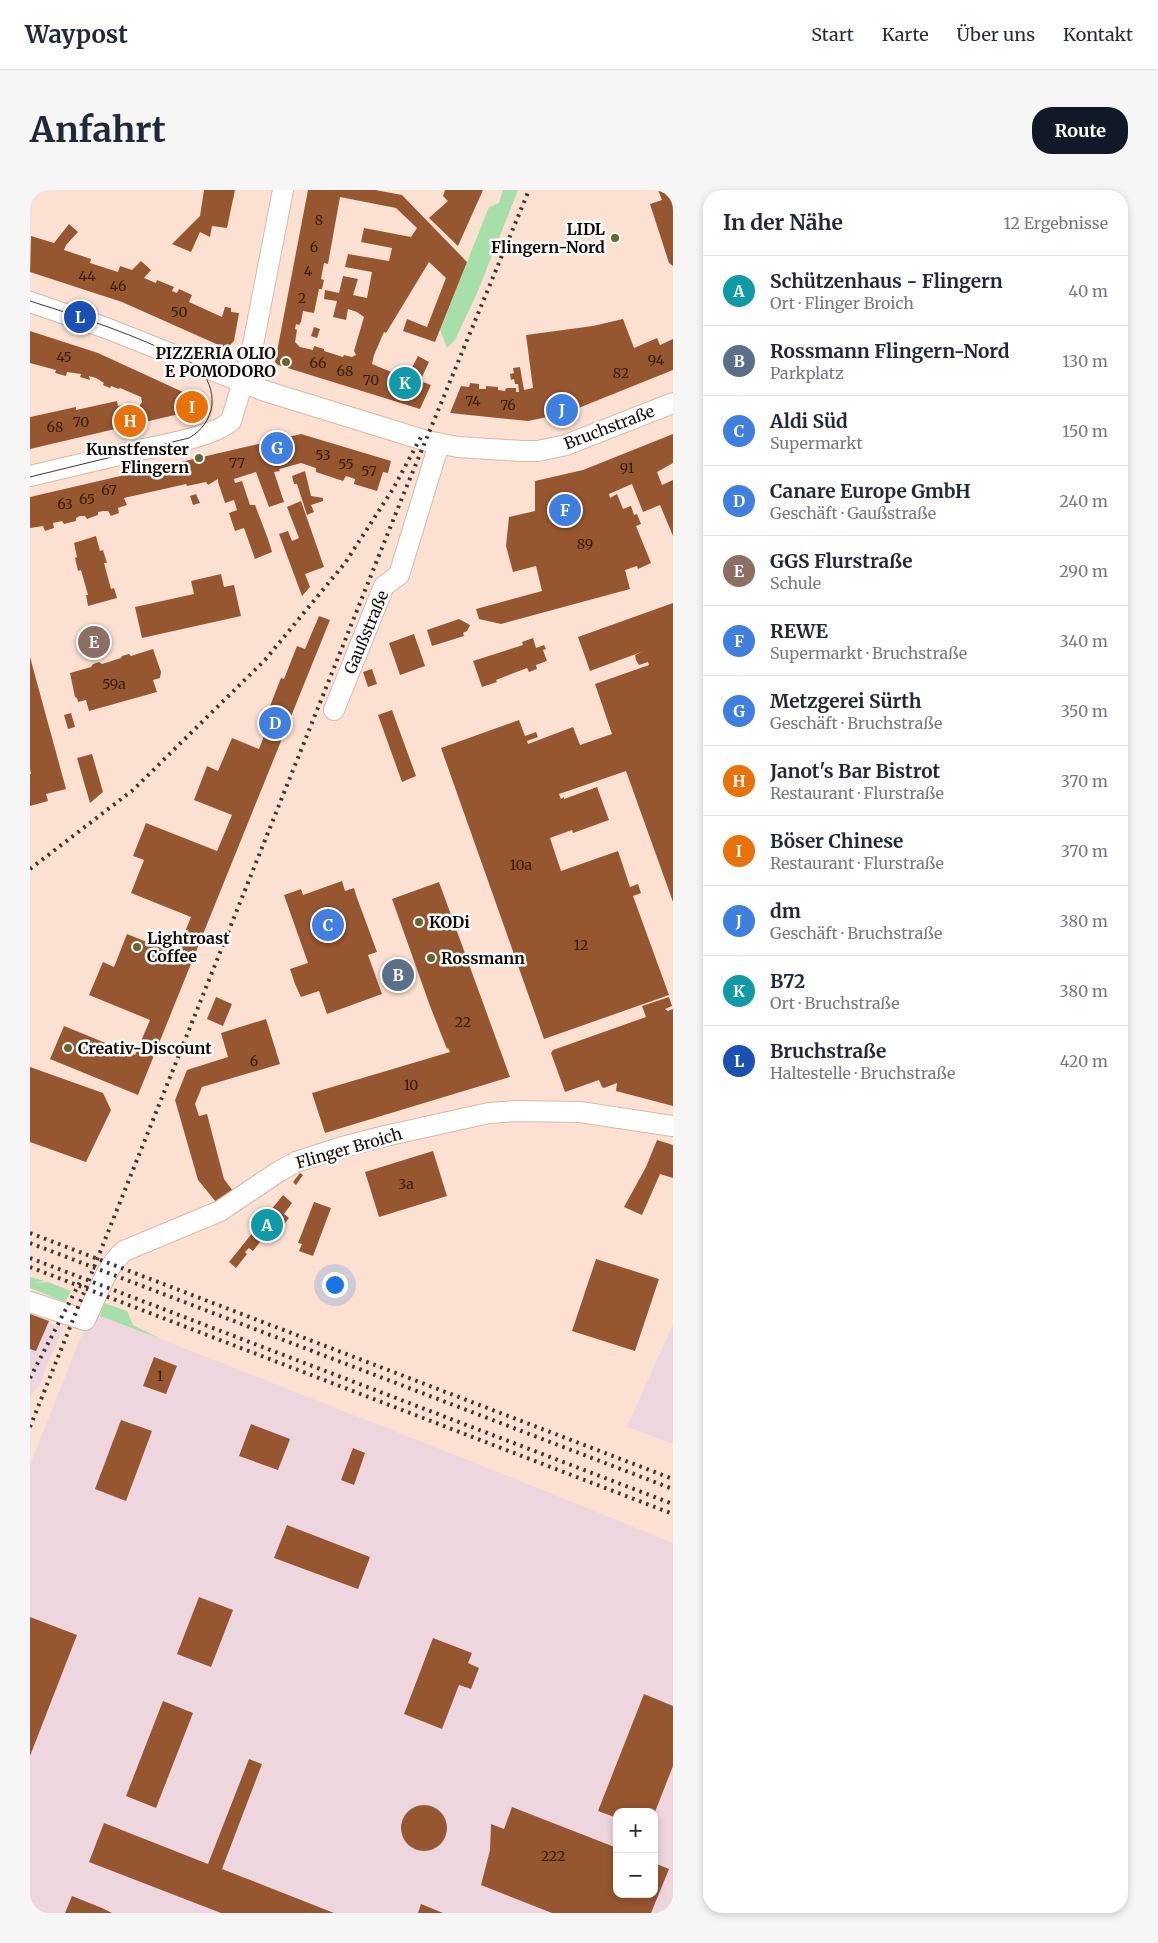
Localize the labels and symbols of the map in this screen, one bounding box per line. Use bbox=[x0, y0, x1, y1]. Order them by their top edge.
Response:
house number: 8 bbox=[315, 211, 323, 229]
place label: LIDL Flingern-Nord bbox=[491, 219, 605, 257]
marker: LIDL Flingern-Nord bbox=[609, 232, 621, 244]
house number: 6 bbox=[310, 238, 318, 256]
house number: 4 bbox=[304, 262, 313, 280]
house number: 44 bbox=[78, 267, 96, 285]
house number: 46 bbox=[110, 277, 126, 295]
house number: 2 bbox=[298, 289, 306, 307]
pin: L bbox=[64, 298, 96, 336]
house number: 50 bbox=[171, 303, 187, 321]
place label: PIZZERIA OLIO E POMODORO bbox=[155, 343, 276, 381]
house number: 45 bbox=[56, 348, 72, 366]
house number: 94 bbox=[648, 351, 665, 369]
house number: 66 bbox=[310, 354, 326, 372]
marker: PIZZERIA OLIO E POMODORO bbox=[280, 356, 292, 368]
house number: 68 bbox=[337, 362, 353, 380]
pin: K bbox=[389, 364, 421, 402]
house number: 82 bbox=[613, 364, 629, 382]
house number: 70 bbox=[363, 371, 379, 389]
pin: I bbox=[176, 388, 208, 426]
pin: J bbox=[546, 391, 578, 429]
house number: 74 bbox=[465, 392, 481, 410]
house number: 76 bbox=[500, 396, 516, 414]
street label: Bruchstraße bbox=[561, 401, 657, 453]
pin: H bbox=[114, 402, 146, 440]
house number: 70 bbox=[73, 413, 89, 431]
house number: 68 bbox=[47, 418, 63, 436]
pin: G bbox=[261, 429, 293, 467]
place label: Kunstfenster Flingern bbox=[86, 439, 190, 477]
house number: 53 bbox=[315, 446, 331, 464]
marker: Kunstfenster Flingern bbox=[193, 452, 205, 464]
house number: 77 bbox=[229, 454, 245, 472]
house number: 55 bbox=[338, 455, 354, 473]
house number: 91 bbox=[620, 459, 634, 477]
house number: 57 bbox=[361, 462, 377, 480]
house number: 67 bbox=[101, 481, 117, 499]
house number: 65 bbox=[79, 490, 95, 508]
pin: F bbox=[549, 491, 581, 529]
house number: 63 bbox=[57, 495, 73, 513]
house number: 89 bbox=[577, 535, 593, 553]
street label: Gaußstraße bbox=[339, 587, 393, 677]
pin: E bbox=[78, 623, 110, 661]
house number: 59a bbox=[102, 675, 126, 693]
pin: D bbox=[259, 704, 291, 742]
house number: 10a bbox=[510, 856, 533, 874]
pin: C bbox=[312, 906, 344, 944]
place label: KODi bbox=[429, 912, 470, 932]
marker: KODi bbox=[413, 916, 425, 928]
place label: Lightroast Coffee bbox=[147, 928, 230, 966]
house number: 12 bbox=[574, 936, 588, 954]
marker: Lightroast Coffee bbox=[131, 941, 143, 953]
place label: Rossmann bbox=[441, 948, 525, 968]
marker: Rossmann bbox=[425, 952, 437, 964]
pin: B bbox=[382, 956, 414, 994]
house number: 22 bbox=[455, 1013, 471, 1031]
place label: Creativ-Discount bbox=[78, 1038, 212, 1058]
marker: Creativ-Discount bbox=[62, 1042, 74, 1054]
house number: 6 bbox=[250, 1052, 258, 1070]
house number: 10 bbox=[404, 1076, 418, 1094]
street label: Flinger Broich bbox=[294, 1123, 405, 1173]
house number: 3a bbox=[398, 1175, 414, 1193]
pin: A bbox=[251, 1206, 283, 1244]
your location bbox=[322, 1272, 348, 1298]
house number: 1 bbox=[157, 1367, 163, 1385]
house number: 222 bbox=[541, 1847, 565, 1865]

